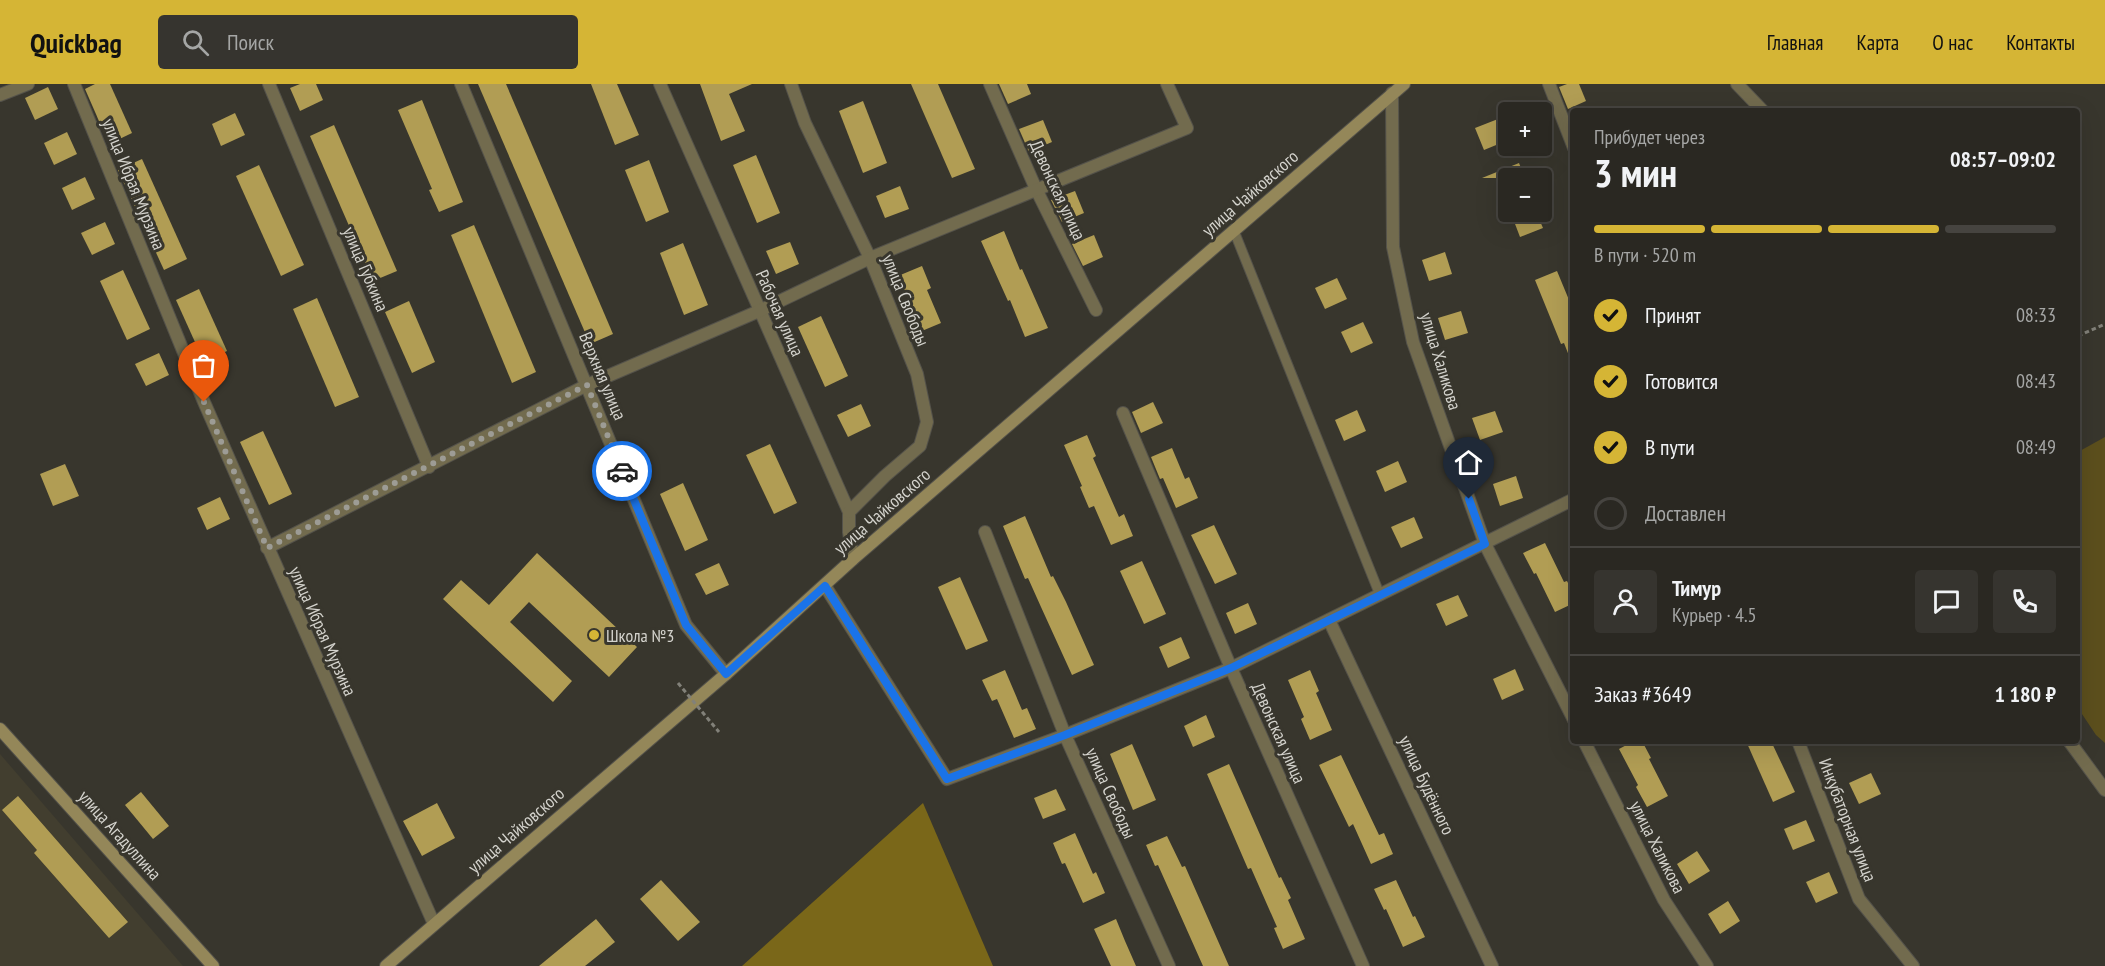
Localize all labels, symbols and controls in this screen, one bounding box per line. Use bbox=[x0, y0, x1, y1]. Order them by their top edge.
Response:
search box bbox=[158, 15, 578, 69]
text: Quickbag bbox=[30, 24, 122, 61]
icon: search bbox=[179, 26, 212, 59]
text: Поиск bbox=[227, 28, 274, 56]
text: Главная bbox=[1767, 29, 1823, 56]
text: Карта bbox=[1856, 29, 1899, 56]
text: О нас bbox=[1932, 29, 1973, 56]
text: Контакты bbox=[2006, 29, 2075, 56]
map controls bbox=[1498, 102, 1552, 222]
button: + bbox=[1498, 102, 1552, 156]
street label: улица Ибрая Мурзина bbox=[97, 115, 171, 253]
text: Прибудет через bbox=[1594, 124, 1705, 150]
street label: Девонская улица bbox=[1025, 136, 1091, 244]
street label: улица Чайковского bbox=[1197, 145, 1303, 241]
text: 08:57–09:02 bbox=[1950, 145, 2056, 173]
text: 3 мин bbox=[1594, 147, 1677, 198]
button: − bbox=[1498, 168, 1552, 222]
street label: улица Губкина bbox=[338, 223, 394, 315]
text: В пути · 520 m bbox=[1594, 242, 1696, 268]
street label: улица Свободы bbox=[877, 251, 935, 349]
street label: Рабочая улица bbox=[751, 266, 809, 360]
icon: check bbox=[1594, 299, 1627, 332]
text: Принят bbox=[1645, 301, 1701, 329]
text: 08:33 bbox=[2016, 302, 2056, 328]
street label: улица Халикова bbox=[1415, 309, 1467, 413]
street label: Верхняя улица bbox=[574, 329, 632, 423]
pin bbox=[178, 340, 229, 402]
icon: bag bbox=[187, 349, 220, 382]
icon: check bbox=[1594, 365, 1627, 398]
text: Готовится bbox=[1645, 367, 1718, 395]
text: 08:43 bbox=[2016, 368, 2056, 394]
icon: check bbox=[1594, 431, 1627, 464]
text: В пути bbox=[1645, 433, 1695, 461]
text: 08:49 bbox=[2016, 434, 2056, 460]
pin bbox=[1443, 437, 1494, 499]
courier bbox=[592, 441, 652, 501]
icon: home bbox=[1452, 446, 1485, 479]
icon: car bbox=[606, 455, 639, 488]
street label: улица Чайковского bbox=[829, 463, 935, 559]
text: Доставлен bbox=[1645, 499, 1726, 527]
street label: улица Ибрая Мурзина bbox=[284, 563, 362, 699]
button: person bbox=[1594, 570, 1657, 633]
button: chat bbox=[1915, 570, 1978, 633]
button: phone bbox=[1993, 570, 2056, 633]
text: Тимур bbox=[1672, 574, 1721, 602]
text: Курьер · 4.5 bbox=[1672, 602, 1757, 628]
place label: Школа №3 bbox=[606, 624, 674, 647]
marker: Школа №3 bbox=[587, 628, 601, 642]
street label: Девонская улица bbox=[1247, 679, 1311, 787]
text: Заказ #3649 bbox=[1594, 680, 1692, 708]
text: 1 180 ₽ bbox=[1994, 680, 2056, 708]
street label: улица Будённого bbox=[1394, 732, 1460, 839]
street label: улица Свободы bbox=[1081, 744, 1141, 842]
street label: Инкубаторная улица bbox=[1814, 755, 1882, 885]
street label: улица Чайковского bbox=[463, 782, 569, 878]
street label: улица Агадуллина bbox=[74, 785, 166, 885]
street label: улица Халикова bbox=[1625, 797, 1691, 897]

